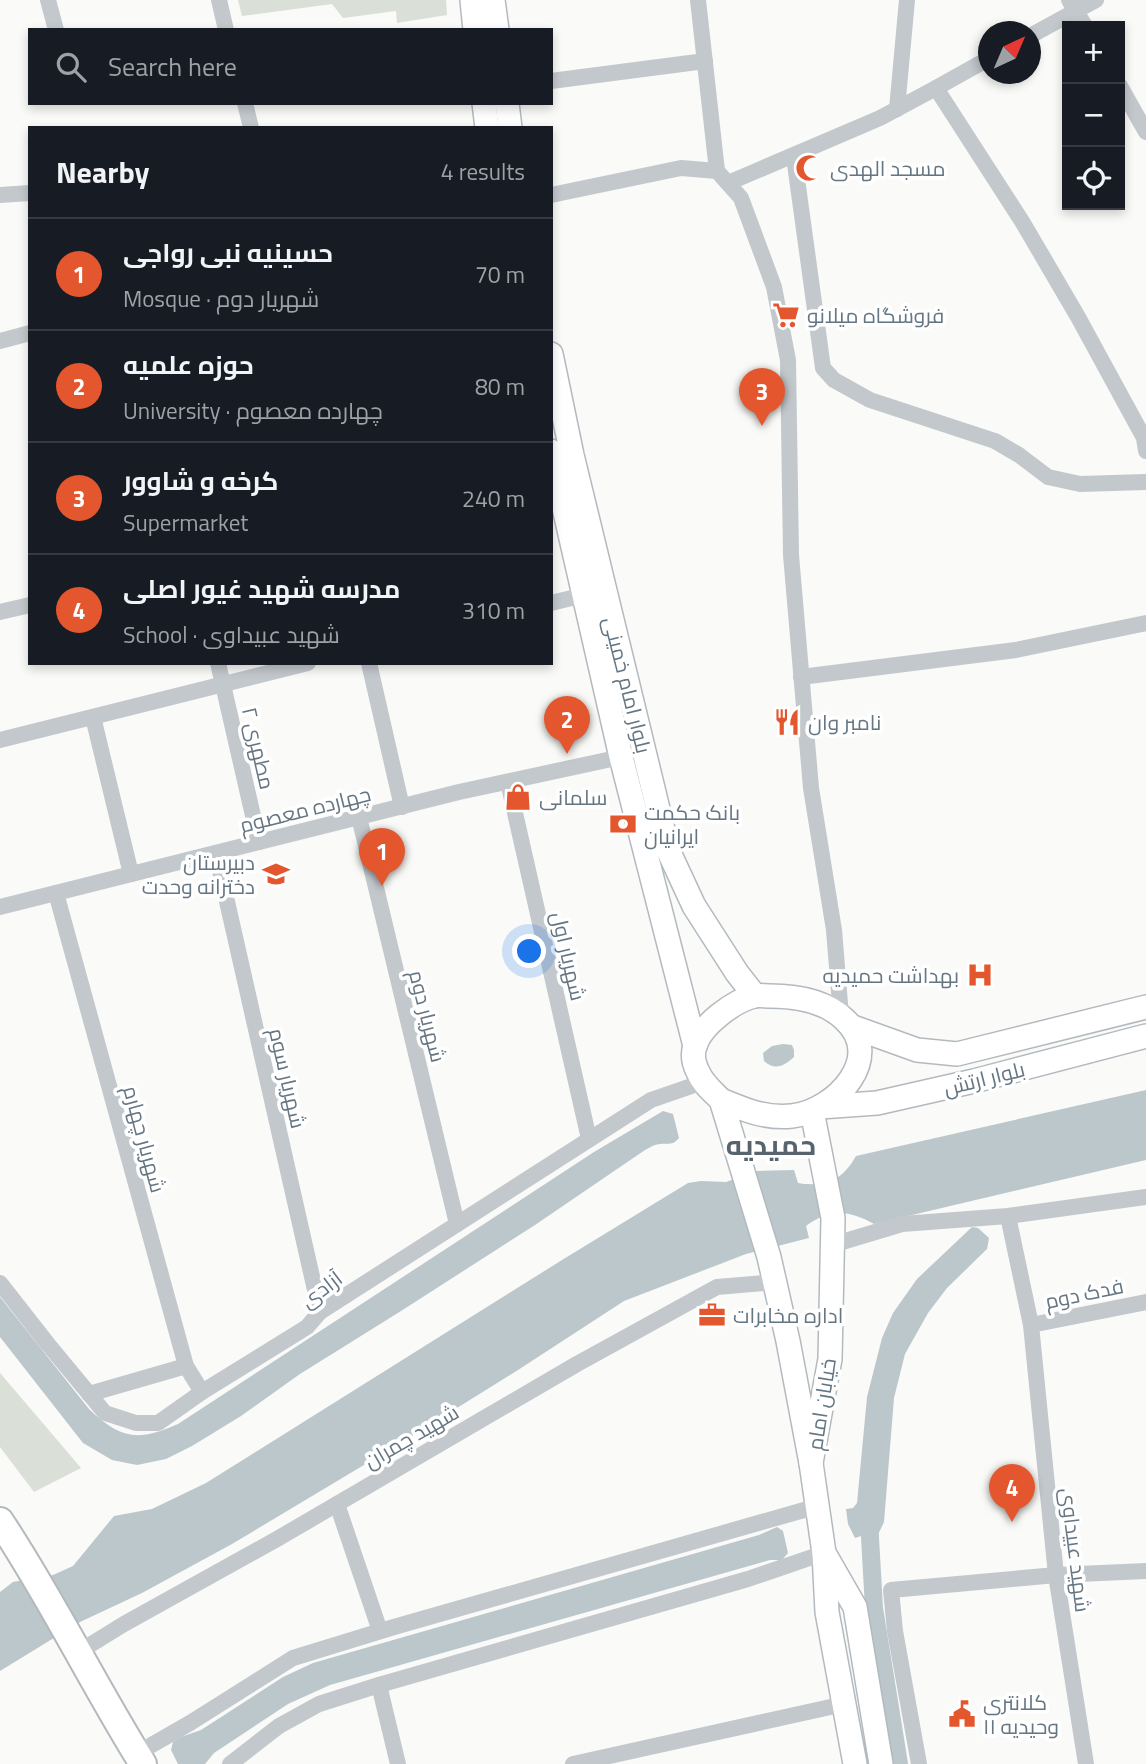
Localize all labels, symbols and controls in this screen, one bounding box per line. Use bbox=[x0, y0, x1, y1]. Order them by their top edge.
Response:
north arrow bbox=[978, 21, 1041, 84]
map controls bbox=[1062, 21, 1125, 210]
button: + bbox=[1062, 21, 1125, 84]
search box bbox=[28, 28, 553, 105]
text: Search here bbox=[108, 47, 237, 86]
icon: search bbox=[52, 48, 90, 86]
button: − bbox=[1062, 84, 1125, 147]
button: locate bbox=[1062, 147, 1125, 210]
text: Nearby bbox=[56, 149, 149, 195]
place label: مسجد الهدی bbox=[830, 152, 945, 184]
mosque icon: مسجد الهدی bbox=[794, 153, 824, 183]
text: 4 results bbox=[441, 154, 525, 189]
text: حسینیه نبی رواجی bbox=[123, 233, 333, 272]
text: 1 bbox=[73, 257, 85, 292]
text: 70 m bbox=[475, 257, 525, 292]
text: Mosque · شهریار دوم bbox=[123, 281, 319, 316]
place label: فروشگاه میلانو bbox=[807, 299, 944, 331]
supermarket icon: فروشگاه میلانو bbox=[771, 300, 801, 330]
text: حوزه علمیه bbox=[123, 345, 254, 384]
pin: 3 bbox=[739, 368, 785, 426]
text: 2 bbox=[73, 369, 85, 404]
text: 80 m bbox=[475, 369, 525, 404]
text: University · چهارده معصوم bbox=[123, 393, 383, 428]
text: کرخه و شاوور bbox=[123, 461, 278, 500]
text: 3 bbox=[73, 481, 85, 516]
text: 240 m bbox=[462, 481, 525, 516]
text: Supermarket bbox=[123, 505, 248, 540]
text: مدرسه شهید غیور اصلی bbox=[123, 569, 400, 608]
text: 4 bbox=[73, 593, 85, 628]
text: 310 m bbox=[462, 593, 525, 628]
street label: بلوار امام خمینی bbox=[596, 613, 660, 757]
text: School · شهید عبیداوی bbox=[123, 617, 340, 652]
pin: 2 bbox=[544, 696, 590, 754]
street label: مطهری ۲ bbox=[234, 704, 284, 792]
place label: نامبر وان bbox=[808, 706, 881, 738]
restaurant icon: نامبر وان bbox=[772, 707, 802, 737]
street label: چهارده معصوم bbox=[236, 777, 374, 841]
place label: سلمانی bbox=[539, 781, 607, 813]
shop icon: سلمانی bbox=[503, 782, 533, 812]
place label: بانک حکمت ایرانیان bbox=[644, 796, 740, 852]
bank icon: بانک حکمت ایرانیان bbox=[608, 809, 638, 839]
pin: 1 bbox=[359, 828, 405, 886]
place label: دبیرستان دخترانه وحدت bbox=[142, 846, 255, 902]
school or university icon: دبیرستان دخترانه وحدت bbox=[261, 859, 291, 889]
street label: شهریار اول bbox=[543, 908, 595, 1004]
your location bbox=[512, 934, 546, 968]
place label: بهداشت حمیدیه bbox=[823, 959, 959, 991]
hospital icon: بهداشت حمیدیه bbox=[965, 960, 995, 990]
street label: شهریار دوم bbox=[401, 966, 455, 1066]
street label: شهریار سوم bbox=[261, 1025, 315, 1131]
street label: بلوار ارتش bbox=[940, 1052, 1028, 1104]
street label: شهریار چهارم bbox=[115, 1082, 175, 1196]
district label: حمیدیه bbox=[726, 1123, 816, 1166]
street label: آزادی bbox=[293, 1262, 349, 1316]
street label: فدک دوم bbox=[1042, 1269, 1126, 1317]
place label: اداره مخابرات bbox=[733, 1299, 843, 1331]
office icon: اداره مخابرات bbox=[697, 1300, 727, 1330]
street label: خیابان امام bbox=[798, 1356, 844, 1452]
street label: شهید چمران bbox=[358, 1396, 464, 1476]
pin: 4 bbox=[989, 1464, 1035, 1522]
street label: شهید عبیداوی bbox=[1052, 1486, 1100, 1614]
place label: کلانتری ۱۱ وحیدیه bbox=[983, 1686, 1059, 1742]
public building icon: کلانتری ۱۱ وحیدیه bbox=[947, 1699, 977, 1729]

